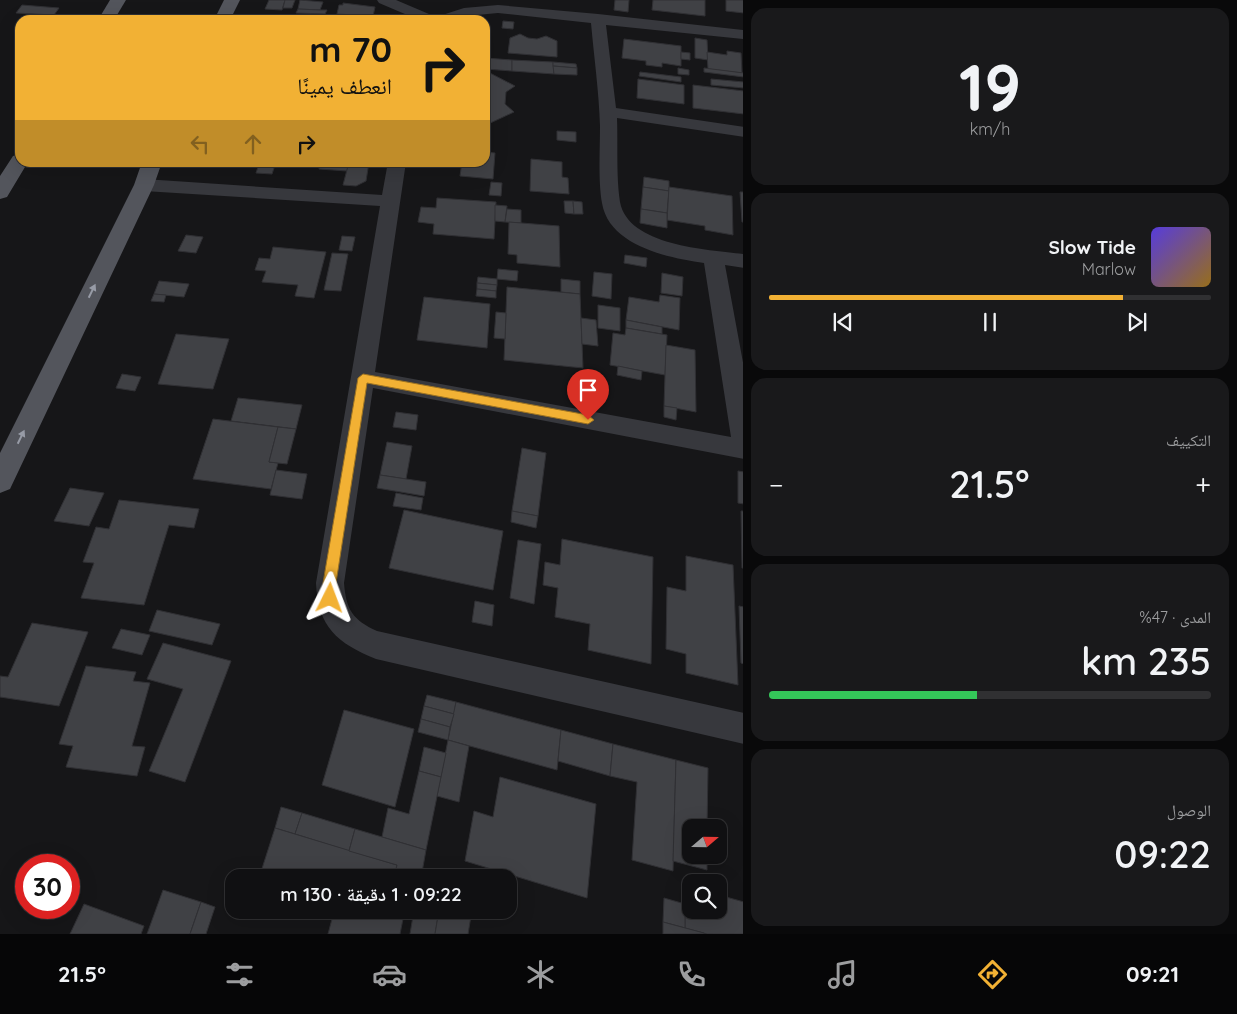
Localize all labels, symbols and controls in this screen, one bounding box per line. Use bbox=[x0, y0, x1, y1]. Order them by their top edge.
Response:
text: 70 m bbox=[309, 27, 392, 71]
icon: right bbox=[410, 35, 475, 100]
text: 19 bbox=[959, 46, 1021, 127]
text: انعطف يمينًا bbox=[297, 72, 392, 100]
text: km/h bbox=[970, 119, 1010, 139]
icon: left bbox=[186, 130, 214, 158]
icon: ahead bbox=[239, 130, 267, 158]
icon: right bbox=[292, 130, 320, 158]
text: Slow Tide bbox=[1048, 235, 1136, 259]
text: Marlow bbox=[1082, 259, 1136, 279]
one-way arrow bbox=[88, 284, 96, 298]
icon: previous bbox=[829, 308, 857, 336]
icon: pause bbox=[976, 308, 1004, 336]
icon: next bbox=[1123, 308, 1151, 336]
pin bbox=[567, 369, 609, 420]
icon: arrive bbox=[574, 376, 602, 404]
one-way arrow bbox=[17, 430, 25, 444]
text: التكييف bbox=[1166, 430, 1211, 450]
text: 21.5° bbox=[949, 460, 1030, 508]
text: − bbox=[769, 467, 784, 502]
text: + bbox=[1195, 467, 1211, 502]
position arrow bbox=[303, 571, 355, 623]
text: المدى · 47% bbox=[1139, 607, 1211, 627]
text: 235 km bbox=[1081, 637, 1211, 685]
text: الوصول bbox=[1167, 800, 1211, 820]
north arrow bbox=[682, 819, 728, 864]
map controls bbox=[682, 819, 727, 919]
text: 09:22 bbox=[1114, 830, 1211, 878]
speed limit sign: 30 bbox=[15, 854, 80, 919]
button: search bbox=[682, 874, 727, 919]
text: 09:22 · 1 دقيقة · 130 m bbox=[280, 882, 462, 906]
icon: filters bbox=[222, 957, 257, 992]
icon: car bbox=[372, 957, 407, 992]
icon: climate bbox=[523, 957, 558, 992]
icon: phone bbox=[674, 957, 709, 992]
icon: music bbox=[825, 957, 860, 992]
icon: directions bbox=[975, 957, 1010, 992]
text: 21.5° bbox=[58, 960, 106, 988]
text: 09:21 bbox=[1126, 960, 1179, 988]

